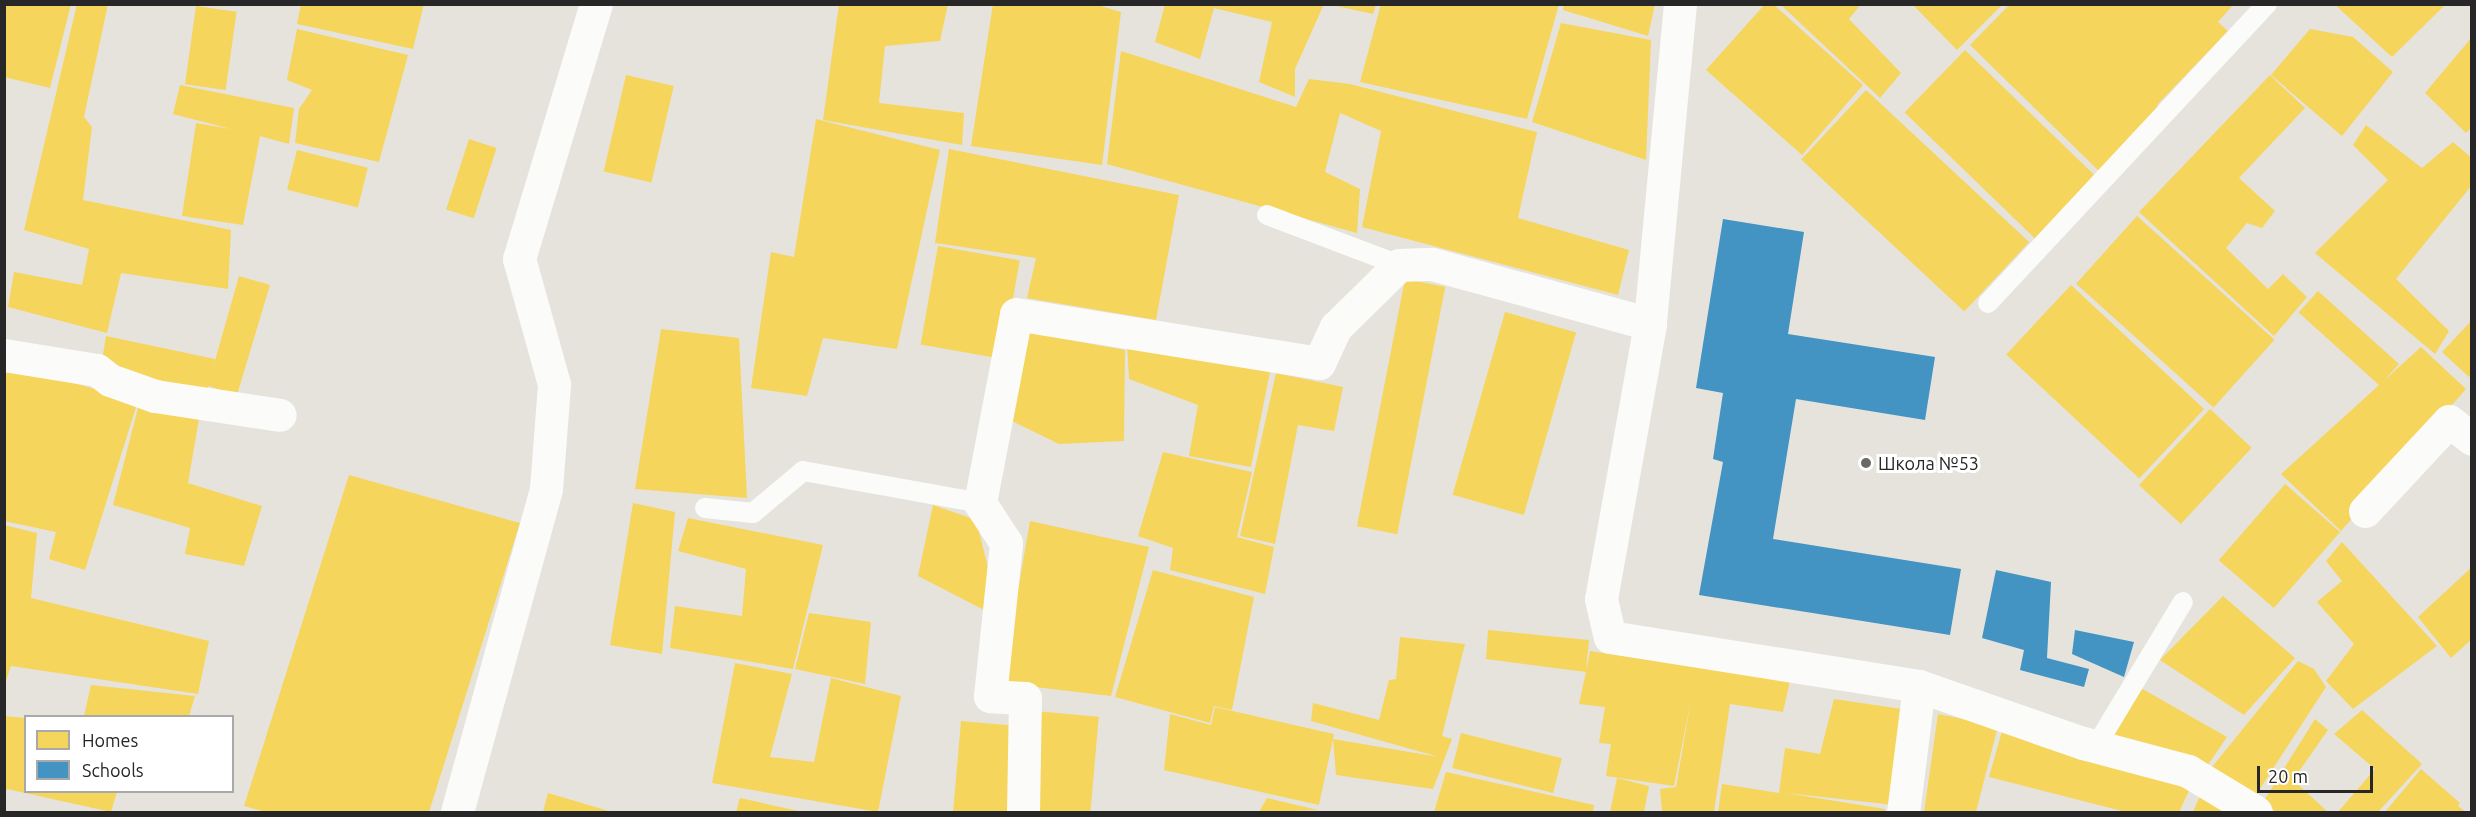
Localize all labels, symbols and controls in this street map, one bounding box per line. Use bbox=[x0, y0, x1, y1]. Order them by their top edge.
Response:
place label: Школа №53 bbox=[1878, 452, 1979, 474]
marker: Школа №53 bbox=[1859, 456, 1873, 470]
legend bbox=[24, 715, 234, 793]
text: Homes bbox=[82, 730, 138, 750]
scale bar bbox=[2260, 754, 2376, 792]
text: Schools bbox=[82, 760, 144, 780]
text: 20 m bbox=[2268, 766, 2308, 786]

